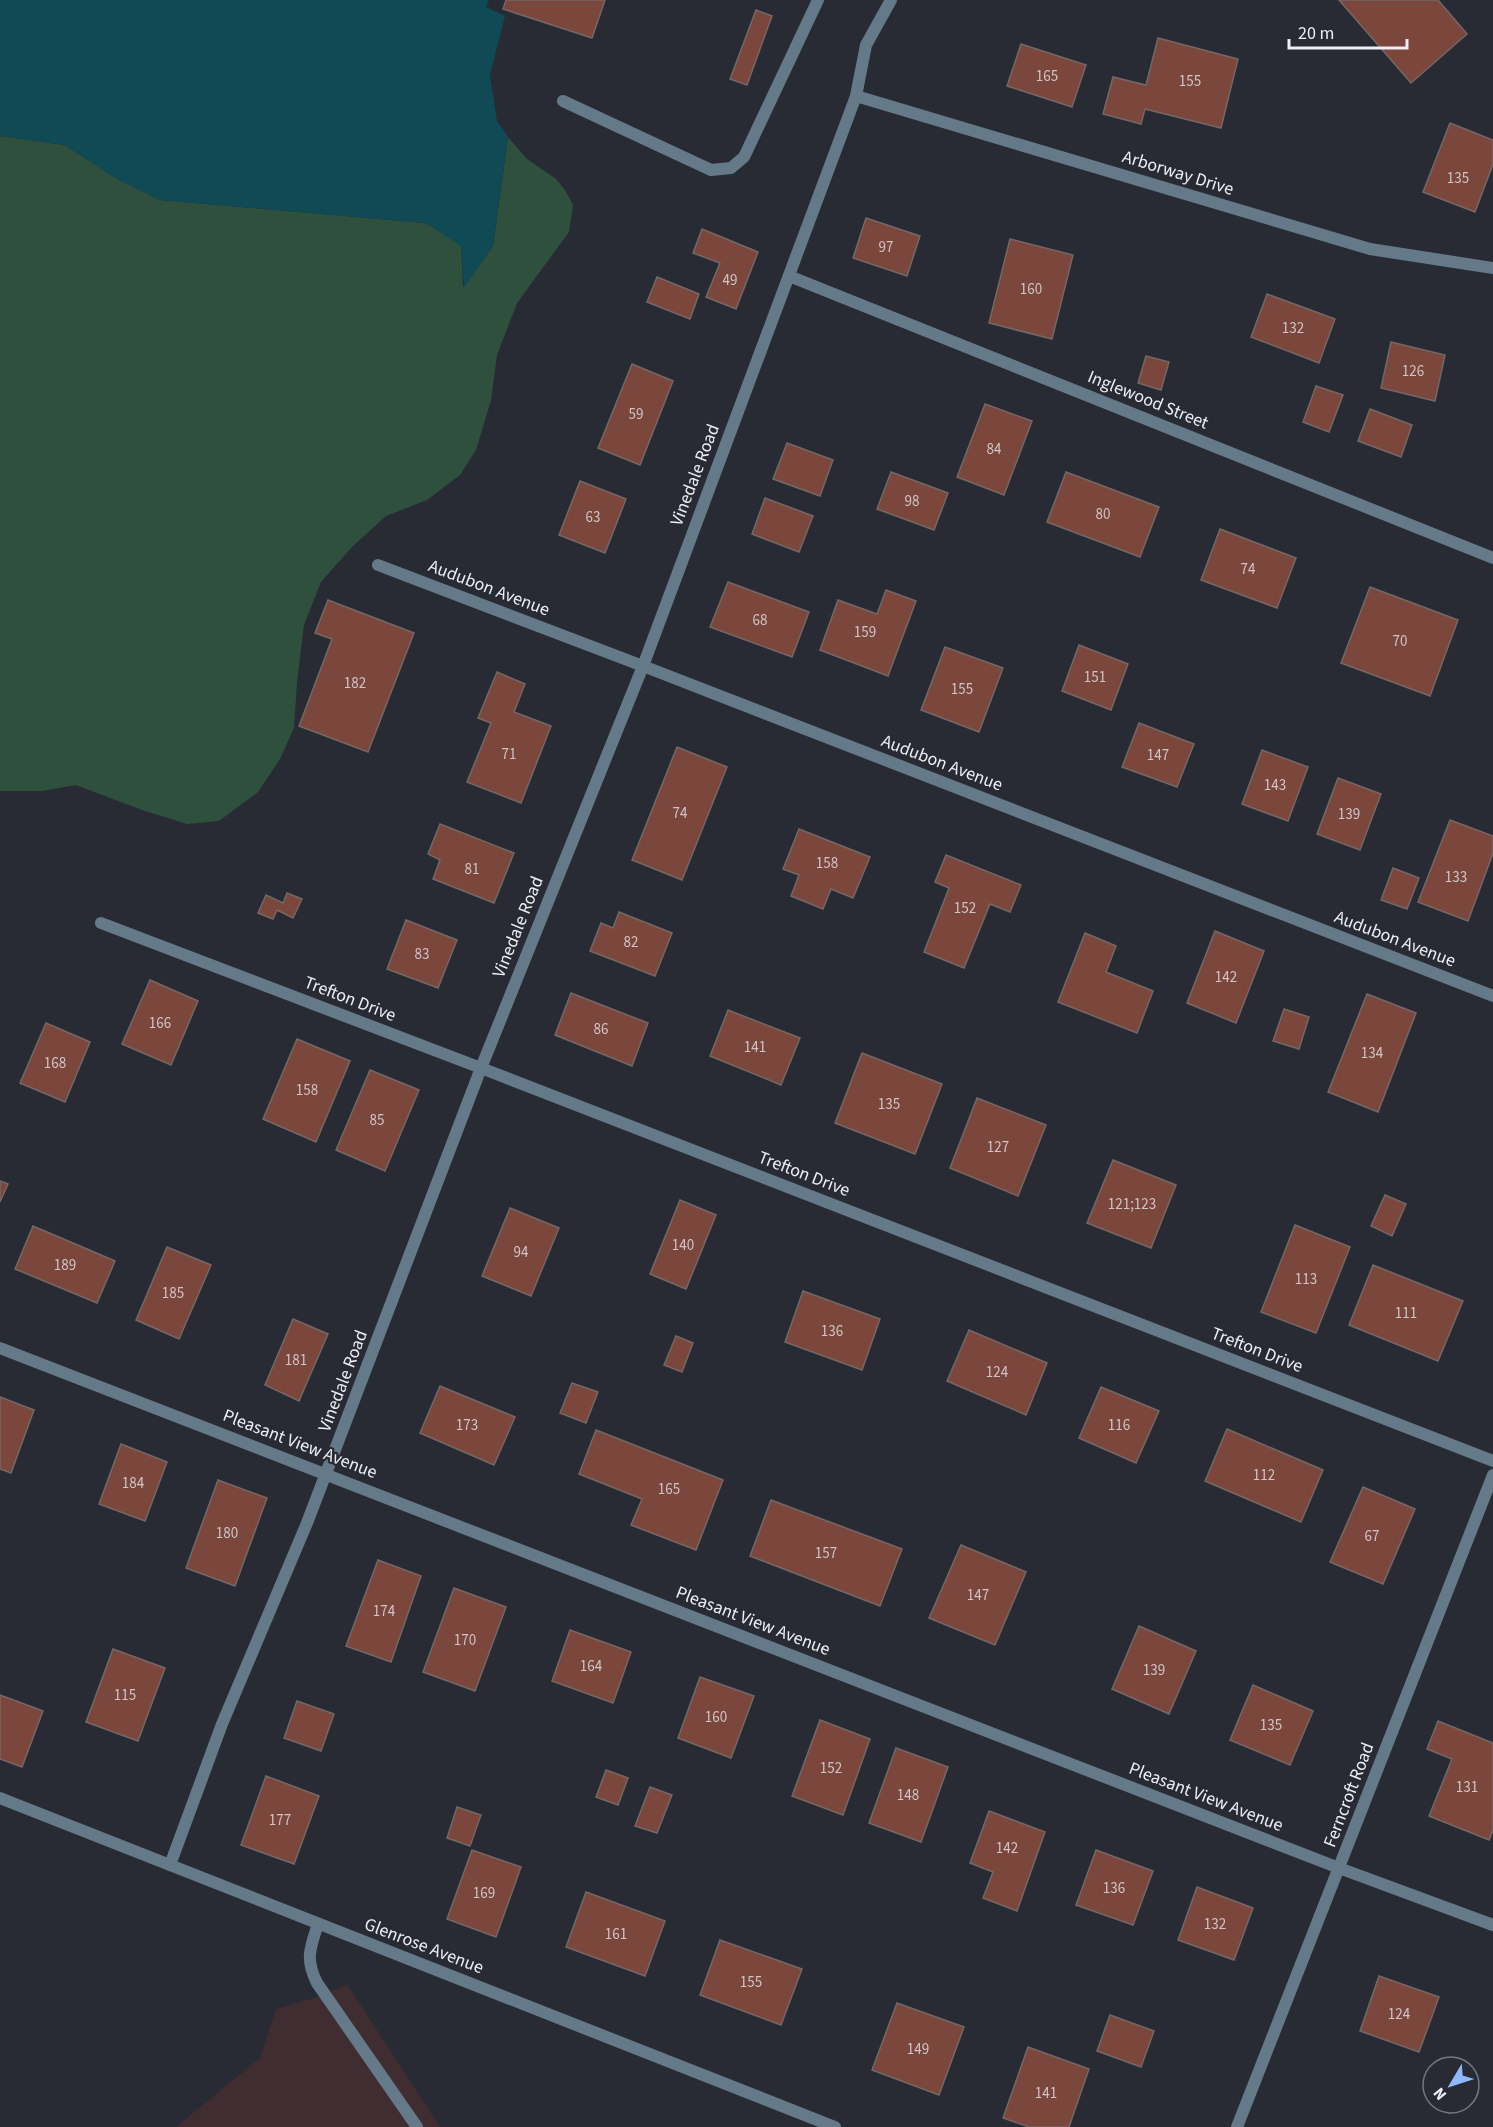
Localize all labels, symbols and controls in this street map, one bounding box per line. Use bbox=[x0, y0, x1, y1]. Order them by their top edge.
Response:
scale bar bbox=[1289, 12, 1408, 50]
text: 20 m bbox=[1298, 21, 1334, 46]
house number: 165 bbox=[1036, 66, 1058, 87]
house number: 155 bbox=[1179, 71, 1201, 92]
street label: Arborway Drive bbox=[1119, 144, 1237, 202]
house number: 135 bbox=[1447, 168, 1469, 189]
house number: 97 bbox=[879, 237, 893, 258]
house number: 49 bbox=[723, 270, 737, 291]
house number: 160 bbox=[1020, 279, 1042, 300]
house number: 132 bbox=[1282, 318, 1304, 339]
house number: 126 bbox=[1402, 361, 1424, 382]
street label: Inglewood Street bbox=[1084, 364, 1212, 436]
house number: 59 bbox=[629, 404, 643, 425]
street label: Vinedale Road bbox=[664, 420, 726, 530]
house number: 84 bbox=[987, 439, 1002, 460]
house number: 98 bbox=[905, 491, 919, 512]
house number: 80 bbox=[1096, 504, 1110, 525]
house number: 63 bbox=[586, 507, 600, 528]
street label: Audubon Avenue bbox=[425, 553, 553, 623]
house number: 74 bbox=[1241, 559, 1256, 580]
house number: 68 bbox=[753, 610, 767, 631]
house number: 159 bbox=[854, 622, 876, 643]
house number: 70 bbox=[1393, 631, 1407, 652]
house number: 151 bbox=[1084, 667, 1106, 688]
house number: 182 bbox=[344, 673, 366, 694]
house number: 155 bbox=[951, 679, 973, 700]
street label: Audubon Avenue bbox=[878, 728, 1006, 798]
house number: 71 bbox=[502, 744, 516, 765]
house number: 147 bbox=[1147, 745, 1169, 766]
house number: 143 bbox=[1264, 775, 1286, 796]
house number: 74 bbox=[673, 803, 688, 824]
house number: 139 bbox=[1338, 804, 1360, 825]
house number: 158 bbox=[816, 853, 838, 874]
house number: 81 bbox=[465, 859, 479, 880]
house number: 133 bbox=[1445, 867, 1467, 888]
street label: Vinedale Road bbox=[486, 873, 550, 981]
house number: 152 bbox=[954, 898, 976, 919]
street label: Audubon Avenue bbox=[1331, 904, 1459, 974]
house number: 82 bbox=[624, 932, 638, 953]
house number: 83 bbox=[415, 944, 429, 965]
house number: 142 bbox=[1215, 967, 1237, 988]
street label: Trefton Drive bbox=[301, 970, 400, 1028]
house number: 166 bbox=[149, 1013, 171, 1034]
house number: 86 bbox=[594, 1019, 608, 1040]
house number: 141 bbox=[744, 1037, 766, 1058]
house number: 134 bbox=[1361, 1043, 1384, 1064]
house number: 168 bbox=[44, 1053, 66, 1074]
house number: 158 bbox=[296, 1080, 318, 1101]
house number: 135 bbox=[878, 1094, 900, 1115]
house number: 85 bbox=[370, 1110, 384, 1131]
house number: 127 bbox=[987, 1137, 1009, 1158]
street label: Trefton Drive bbox=[755, 1145, 854, 1203]
house number: 121;123 bbox=[1108, 1194, 1156, 1215]
house number: 140 bbox=[672, 1235, 694, 1256]
house number: 94 bbox=[514, 1242, 529, 1263]
house number: 189 bbox=[54, 1255, 76, 1276]
house number: 113 bbox=[1295, 1269, 1317, 1290]
house number: 185 bbox=[162, 1283, 184, 1304]
house number: 111 bbox=[1395, 1303, 1417, 1324]
house number: 136 bbox=[821, 1321, 843, 1342]
street label: Trefton Drive bbox=[1208, 1321, 1307, 1379]
street label: Vinedale Road bbox=[312, 1326, 374, 1436]
house number: 181 bbox=[285, 1350, 307, 1371]
house number: 124 bbox=[986, 1362, 1009, 1383]
street label: Pleasant View Avenue bbox=[219, 1403, 381, 1485]
house number: 173 bbox=[456, 1415, 478, 1436]
house number: 116 bbox=[1108, 1415, 1130, 1436]
house number: 112 bbox=[1253, 1465, 1275, 1486]
house number: 184 bbox=[122, 1473, 145, 1494]
house number: 165 bbox=[658, 1479, 680, 1500]
house number: 180 bbox=[216, 1523, 238, 1544]
house number: 67 bbox=[1365, 1526, 1379, 1547]
house number: 157 bbox=[815, 1543, 837, 1564]
street label: Pleasant View Avenue bbox=[672, 1580, 834, 1662]
house number: 147 bbox=[967, 1585, 989, 1606]
house number: 174 bbox=[373, 1601, 396, 1622]
house number: 170 bbox=[454, 1630, 476, 1651]
house number: 164 bbox=[580, 1656, 603, 1677]
house number: 139 bbox=[1143, 1660, 1165, 1681]
house number: 115 bbox=[114, 1685, 136, 1706]
house number: 160 bbox=[705, 1707, 727, 1728]
house number: 135 bbox=[1260, 1715, 1282, 1736]
street label: Ferncroft Road bbox=[1318, 1739, 1380, 1851]
street label: Pleasant View Avenue bbox=[1125, 1756, 1287, 1838]
house number: 152 bbox=[820, 1758, 842, 1779]
house number: 131 bbox=[1456, 1777, 1478, 1798]
house number: 148 bbox=[897, 1785, 919, 1806]
house number: 177 bbox=[269, 1810, 291, 1831]
house number: 142 bbox=[996, 1838, 1018, 1859]
house number: 136 bbox=[1103, 1878, 1125, 1899]
house number: 169 bbox=[473, 1883, 495, 1904]
street label: Glenrose Avenue bbox=[361, 1912, 487, 1980]
house number: 132 bbox=[1204, 1914, 1226, 1935]
house number: 161 bbox=[605, 1924, 627, 1945]
house number: 155 bbox=[740, 1972, 762, 1993]
house number: 124 bbox=[1388, 2004, 1411, 2025]
house number: 149 bbox=[907, 2039, 929, 2060]
north arrow bbox=[1421, 2055, 1481, 2115]
house number: 141 bbox=[1035, 2083, 1057, 2104]
text: N bbox=[1428, 2083, 1452, 2105]

